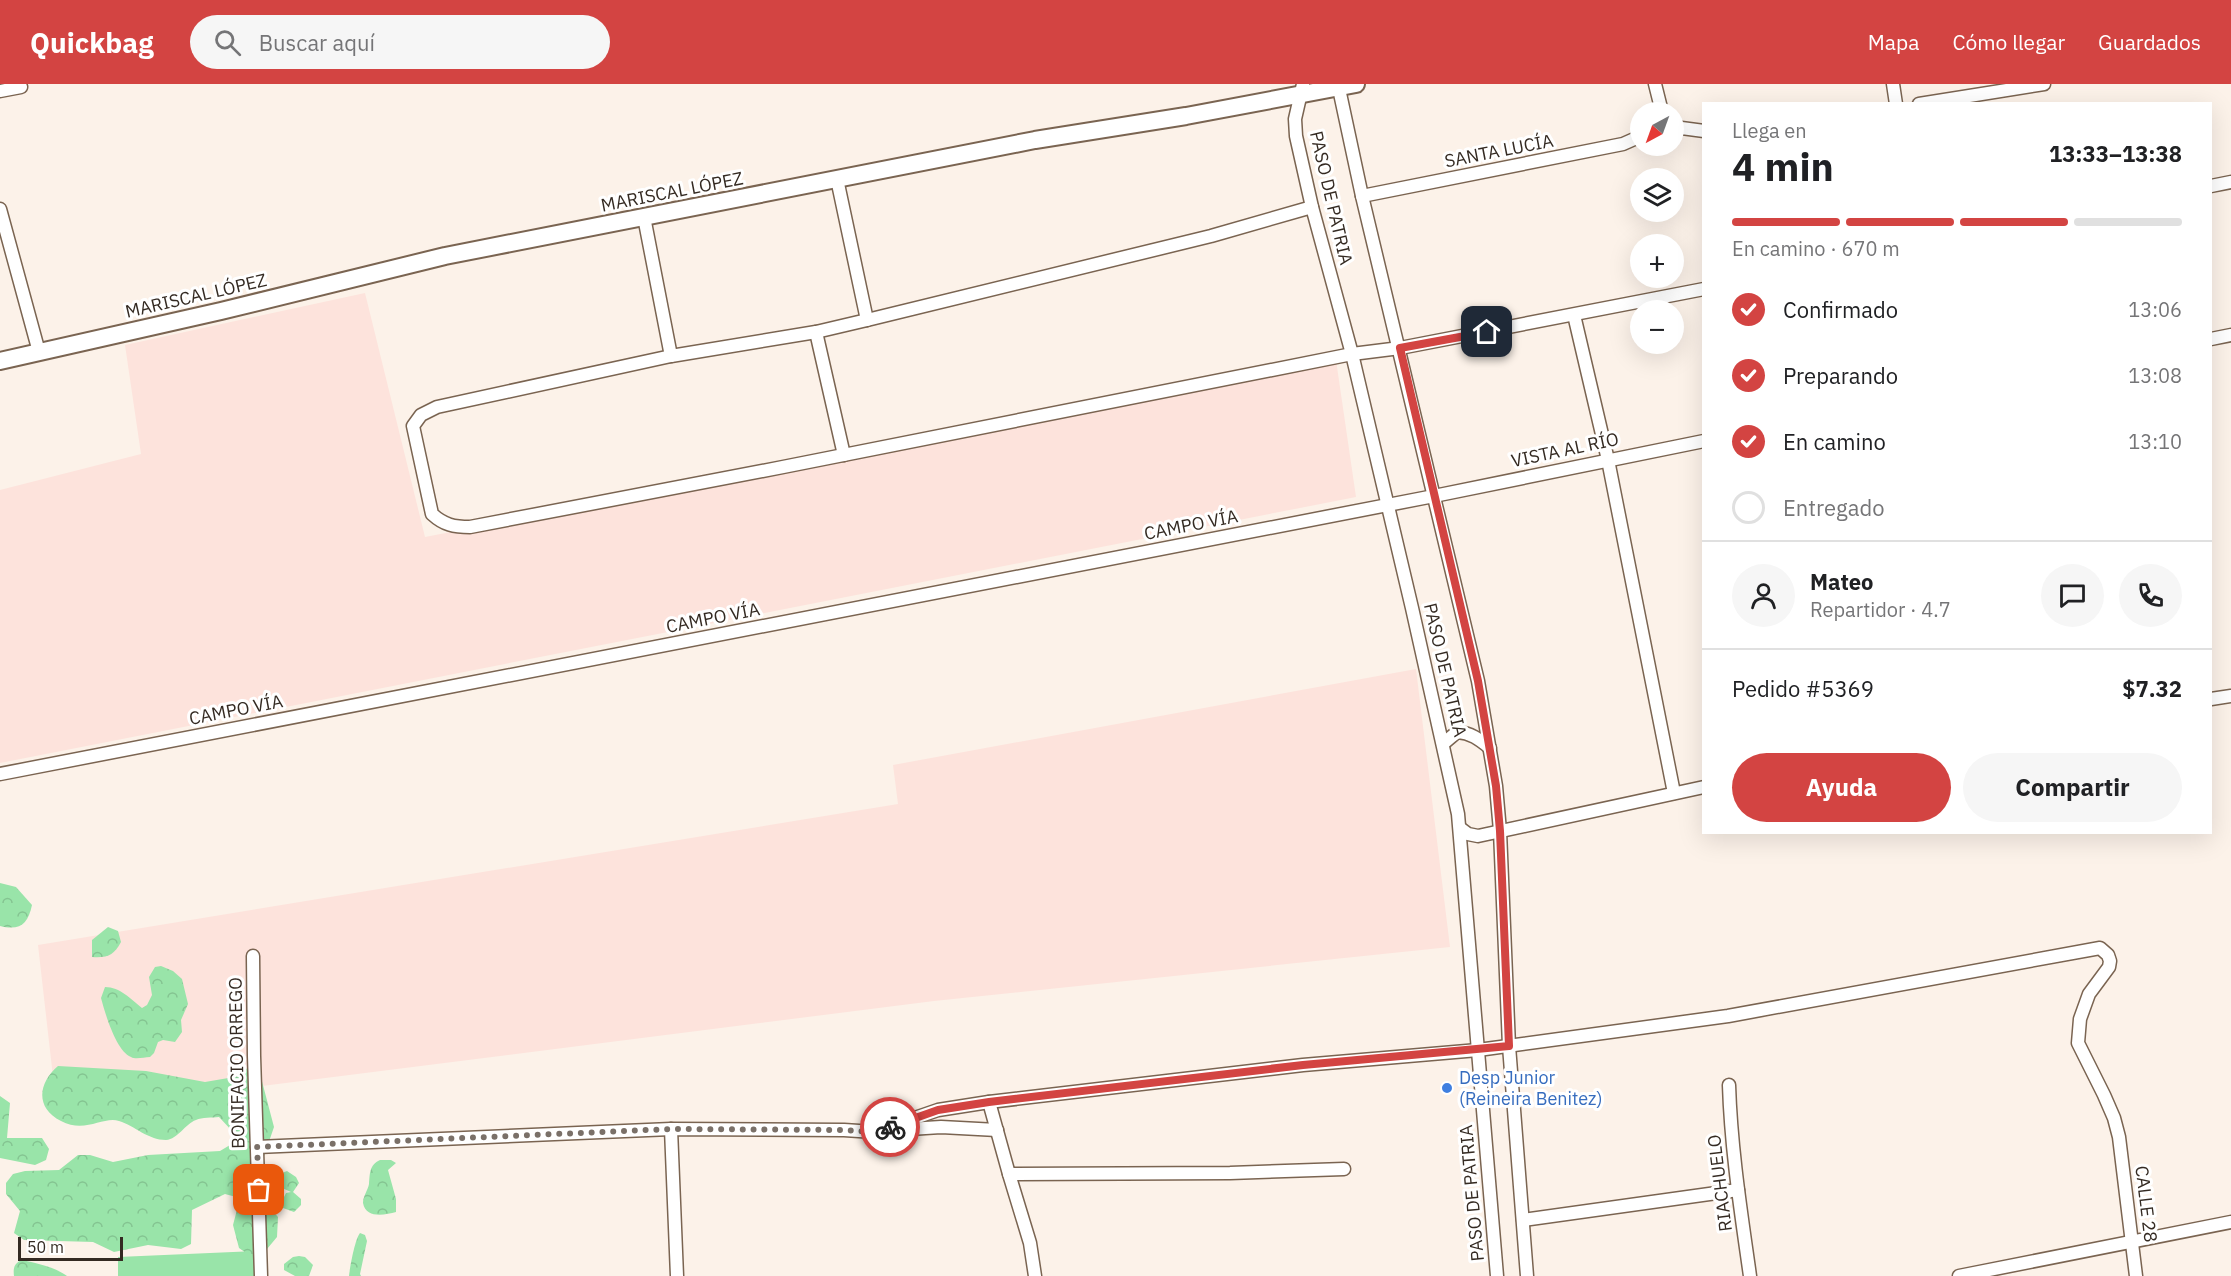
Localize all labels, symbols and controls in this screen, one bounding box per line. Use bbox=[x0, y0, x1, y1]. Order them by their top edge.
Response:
search box bbox=[190, 15, 610, 69]
text: Quickbag bbox=[30, 24, 154, 61]
icon: search bbox=[211, 26, 244, 59]
text: Buscar aquí bbox=[259, 28, 375, 57]
text: Mapa bbox=[1868, 28, 1919, 56]
text: Cómo llegar bbox=[1952, 28, 2065, 56]
text: Guardados bbox=[2098, 28, 2201, 56]
north arrow bbox=[1630, 102, 1684, 156]
map controls bbox=[1630, 102, 1684, 354]
text: Llega en bbox=[1732, 117, 1807, 144]
street label: PASO DE PATRIA bbox=[1305, 129, 1358, 268]
street label: SANTA LUCÍA bbox=[1443, 129, 1556, 172]
text: 13:33–13:38 bbox=[2049, 139, 2182, 168]
text: 4 min bbox=[1732, 141, 1834, 192]
street label: MARISCAL LÓPEZ bbox=[599, 166, 745, 217]
button: layers bbox=[1630, 168, 1684, 222]
button: + bbox=[1630, 234, 1684, 288]
text: En camino · 670 m bbox=[1732, 235, 1900, 262]
street label: MARISCAL LÓPEZ bbox=[123, 268, 269, 323]
icon: check bbox=[1732, 293, 1765, 326]
text: Confirmado bbox=[1783, 295, 1898, 324]
text: 13:06 bbox=[2128, 296, 2182, 323]
button: − bbox=[1630, 300, 1684, 354]
pin bbox=[1461, 306, 1512, 357]
icon: home bbox=[1470, 315, 1503, 348]
icon: check bbox=[1732, 359, 1765, 392]
text: Preparando bbox=[1783, 361, 1898, 390]
text: 13:08 bbox=[2128, 362, 2182, 389]
icon: check bbox=[1732, 425, 1765, 458]
street label: VISTA AL RÍO bbox=[1509, 427, 1621, 472]
text: En camino bbox=[1783, 427, 1886, 456]
text: 13:10 bbox=[2128, 428, 2182, 455]
text: Entregado bbox=[1783, 493, 1884, 522]
street label: CAMPO VÍA bbox=[1142, 504, 1240, 545]
button: person bbox=[1732, 564, 1795, 627]
button: chat bbox=[2041, 564, 2104, 627]
button: phone bbox=[2119, 564, 2182, 627]
text: Mateo bbox=[1810, 567, 1874, 596]
text: Repartidor · 4.7 bbox=[1810, 596, 1951, 623]
street label: CAMPO VÍA bbox=[664, 597, 762, 638]
street label: PASO DE PATRIA bbox=[1419, 601, 1472, 740]
text: Pedido #5369 bbox=[1732, 674, 1874, 703]
text: $7.32 bbox=[2122, 674, 2182, 703]
street label: CAMPO VÍA bbox=[187, 689, 285, 730]
button: Ayuda bbox=[1732, 753, 1951, 822]
button: Compartir bbox=[1963, 753, 2182, 822]
street label: BONIFACIO ORREGO bbox=[224, 977, 249, 1149]
place label: Desp Junior (Reineira Benitez) bbox=[1459, 1066, 1602, 1110]
marker: Desp Junior (Reineira Benitez) bbox=[1440, 1081, 1454, 1095]
courier bbox=[860, 1097, 920, 1157]
icon: bike bbox=[874, 1111, 907, 1144]
street label: PASO DE PATRIA bbox=[1454, 1123, 1489, 1262]
street label: RIACHUELO bbox=[1702, 1133, 1737, 1233]
pin bbox=[233, 1164, 284, 1215]
street label: CALLE 28 bbox=[2130, 1164, 2163, 1244]
icon: bag bbox=[242, 1173, 275, 1206]
scale bar bbox=[18, 1234, 123, 1262]
text: 50 m bbox=[27, 1237, 64, 1257]

